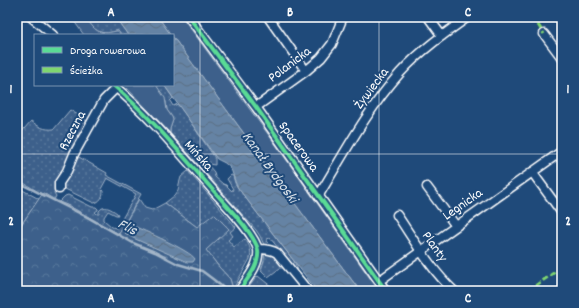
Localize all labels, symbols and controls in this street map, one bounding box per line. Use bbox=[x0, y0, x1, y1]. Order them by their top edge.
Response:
text: A bbox=[107, 4, 115, 23]
text: B bbox=[287, 4, 293, 23]
text: C bbox=[465, 4, 472, 23]
legend bbox=[34, 34, 174, 86]
street label: Polanicka bbox=[264, 42, 316, 88]
text: Droga rowerowa bbox=[70, 43, 146, 60]
text: Ścieżka bbox=[70, 63, 103, 80]
street label: Żywiecka bbox=[350, 64, 395, 114]
text: 1 bbox=[10, 81, 13, 100]
text: 1 bbox=[567, 81, 570, 100]
street label: Rzeczna bbox=[54, 107, 92, 154]
street label: Spacerowa bbox=[273, 118, 323, 177]
water label: Kanał Bydgoski bbox=[235, 128, 304, 210]
street label: Mińska bbox=[179, 136, 218, 176]
street label: Legnicka bbox=[439, 184, 488, 226]
text: 2 bbox=[8, 213, 14, 232]
text: 2 bbox=[565, 213, 571, 232]
water label: Flis bbox=[113, 214, 141, 242]
street label: Planty bbox=[416, 228, 452, 267]
text: A bbox=[107, 290, 115, 308]
text: B bbox=[287, 290, 293, 308]
text: C bbox=[465, 290, 472, 308]

